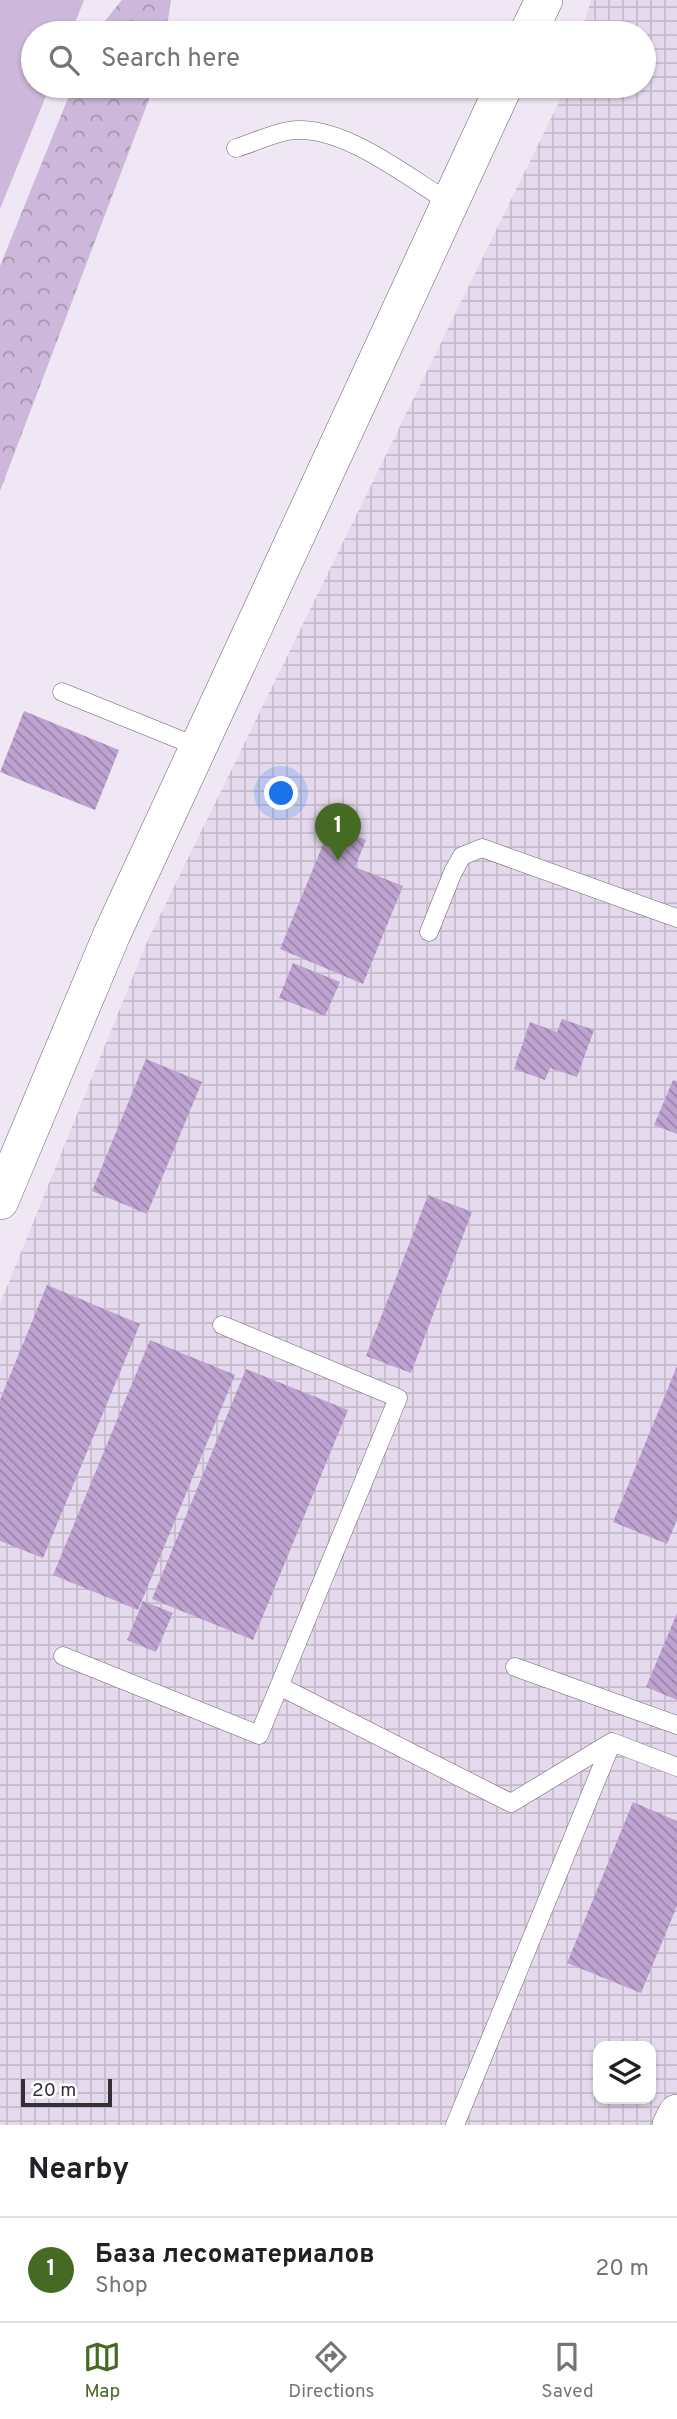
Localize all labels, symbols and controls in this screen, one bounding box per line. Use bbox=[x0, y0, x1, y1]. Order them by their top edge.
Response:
search box bbox=[21, 21, 656, 98]
icon: search bbox=[45, 41, 83, 79]
text: Search here bbox=[101, 43, 240, 76]
your location bbox=[264, 776, 298, 810]
pin: 1 bbox=[315, 803, 361, 861]
map controls bbox=[593, 2041, 656, 2104]
button: layers bbox=[593, 2041, 656, 2104]
scale bar bbox=[21, 2076, 112, 2108]
text: 20 m bbox=[32, 2079, 76, 2103]
text: Nearby bbox=[28, 2152, 129, 2189]
text: База лесоматериалов bbox=[95, 2239, 375, 2272]
text: 1 bbox=[46, 2255, 56, 2284]
text: 20 m bbox=[595, 2255, 649, 2284]
text: Shop bbox=[95, 2272, 148, 2301]
tab: Map bbox=[83, 2338, 121, 2404]
tab: Directions bbox=[288, 2338, 375, 2404]
tab: Saved bbox=[541, 2338, 594, 2404]

